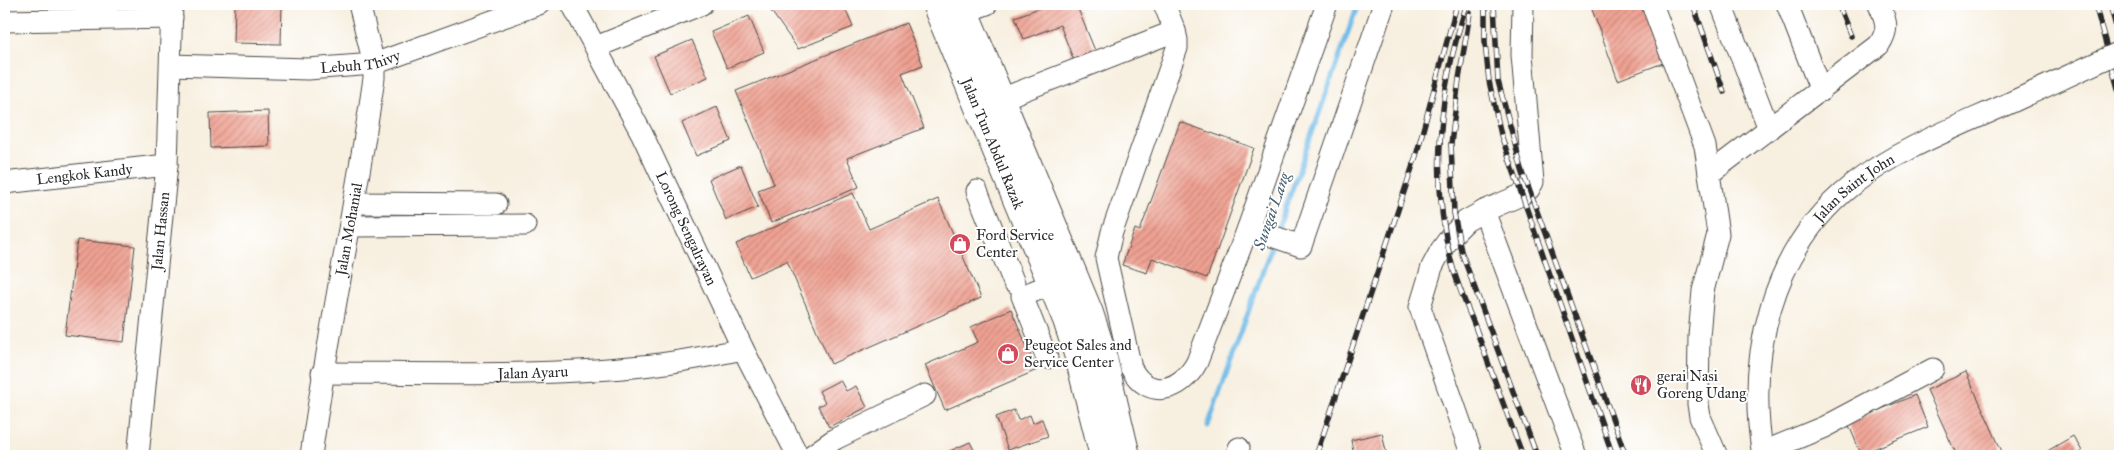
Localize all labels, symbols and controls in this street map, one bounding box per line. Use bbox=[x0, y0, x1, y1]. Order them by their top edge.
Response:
street label: Lebuh Thivy bbox=[320, 46, 404, 77]
street label: Jalan Tun Abdul Razak bbox=[956, 73, 1028, 212]
street label: Jalan Saint John bbox=[1808, 150, 1898, 228]
street label: Lengkok Kandy bbox=[35, 160, 134, 188]
street label: Lorong Sengalrayan bbox=[652, 169, 721, 288]
water label: Sungai Lang bbox=[1249, 169, 1294, 253]
street label: Jalan Mohanial bbox=[331, 180, 366, 279]
street label: Jalan Hassan bbox=[147, 191, 173, 273]
place label: Ford Service Center bbox=[976, 226, 1054, 261]
shop icon: Ford Service Center bbox=[948, 232, 972, 256]
place label: Peugeot Sales and Service Center bbox=[1024, 336, 1132, 371]
shop icon: Peugeot Sales and Service Center bbox=[996, 342, 1020, 366]
street label: Jalan Ayaru bbox=[496, 363, 569, 384]
place label: gerai Nasi Goreng Udang bbox=[1657, 367, 1747, 402]
restaurant icon: gerai Nasi Goreng Udang bbox=[1629, 373, 1653, 397]

